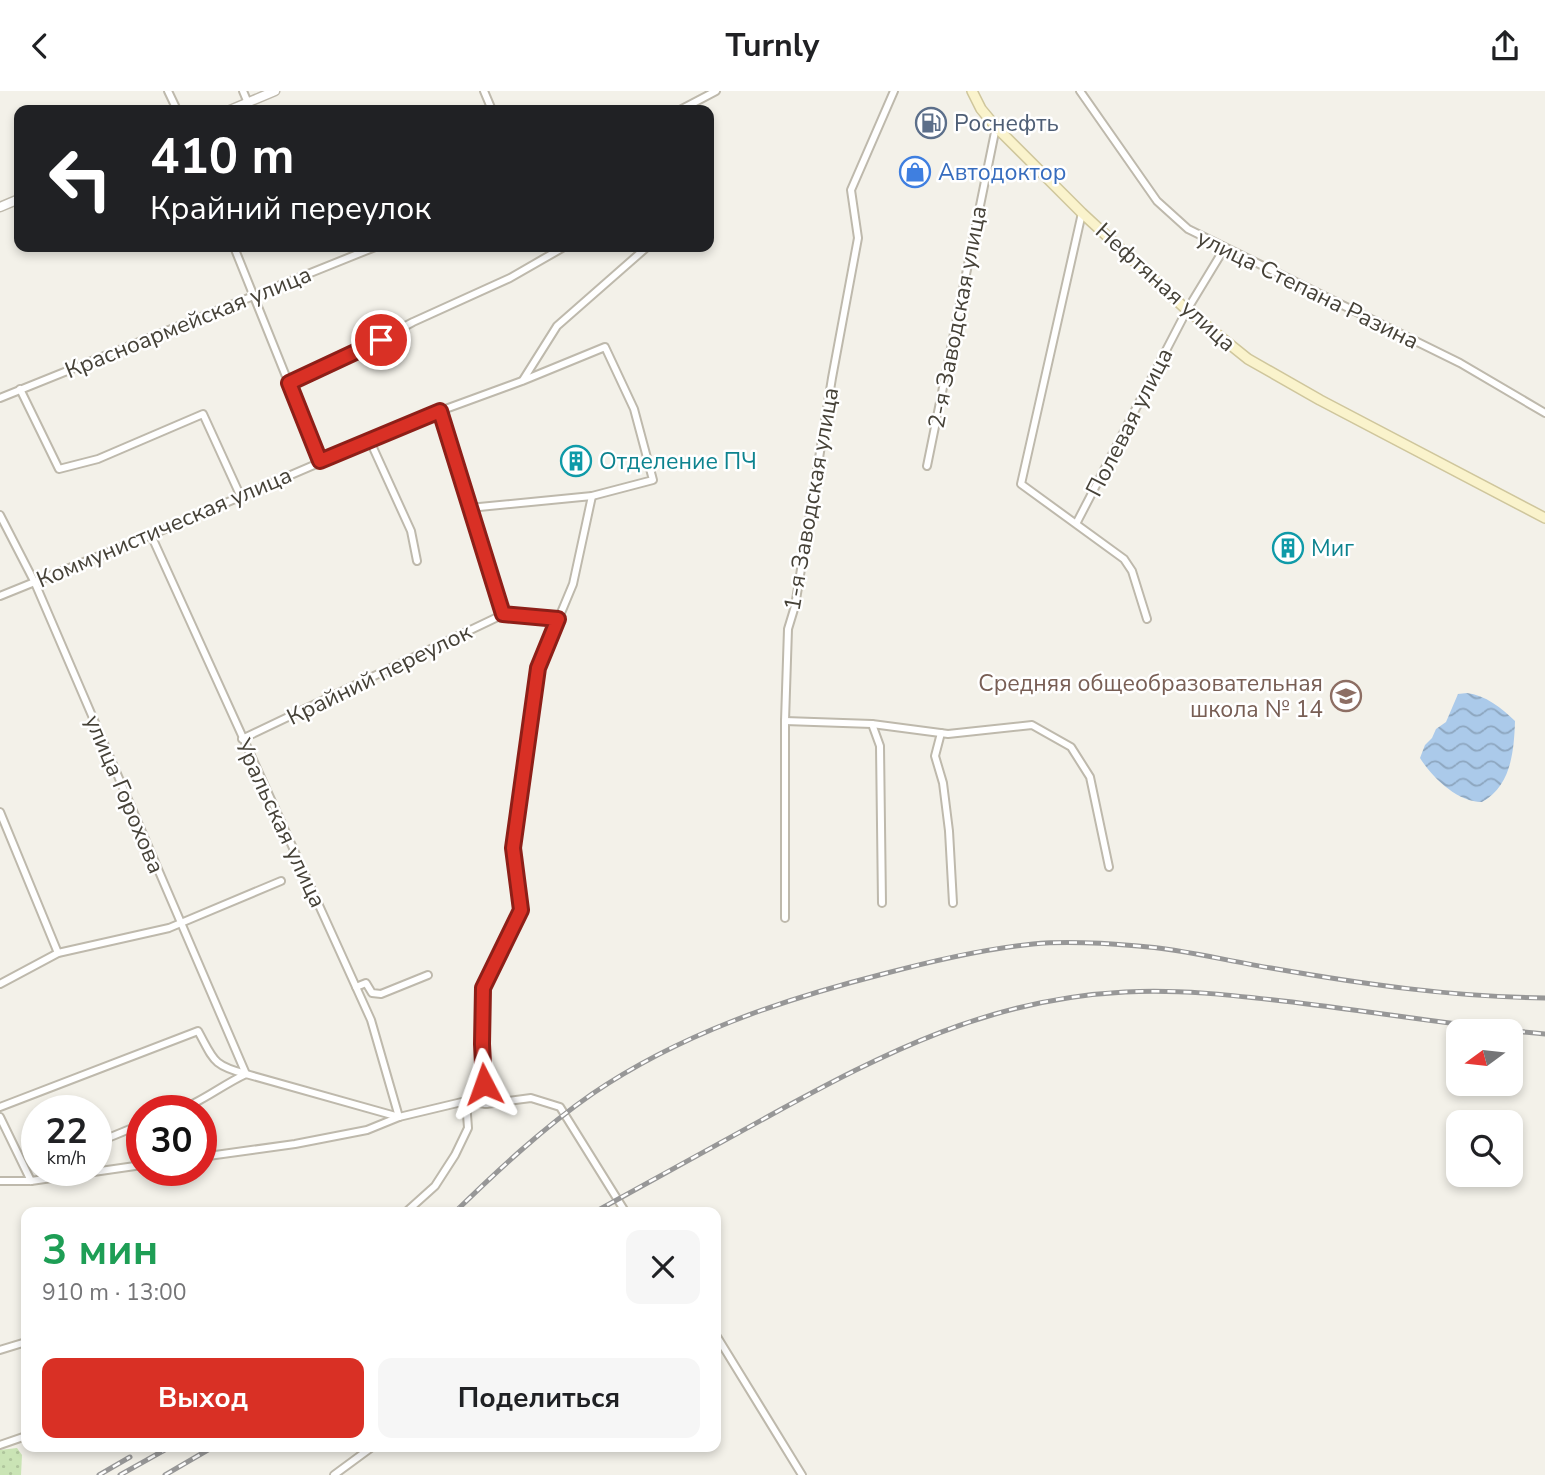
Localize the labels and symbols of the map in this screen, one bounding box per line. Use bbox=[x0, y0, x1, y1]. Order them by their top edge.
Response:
fuel station icon: Роснефть bbox=[914, 106, 948, 140]
place label: Роснефть bbox=[954, 108, 1059, 139]
shop icon: Автодоктор bbox=[898, 155, 932, 189]
place label: Автодоктор bbox=[938, 157, 1066, 188]
street label: 2-я Заводская улица bbox=[921, 203, 994, 431]
street label: Нефтяная улица bbox=[1089, 216, 1243, 359]
street label: улица Степана Разина bbox=[1192, 222, 1424, 357]
street label: Красноармейская улица bbox=[60, 259, 316, 386]
pin bbox=[351, 310, 411, 370]
street label: Полевая улица bbox=[1079, 342, 1180, 502]
street label: 1-я Заводская улица bbox=[777, 385, 846, 613]
building icon: Отделение ПЧ bbox=[559, 444, 593, 478]
place label: Отделение ПЧ bbox=[599, 446, 757, 477]
street label: Коммунистическая улица bbox=[32, 460, 297, 595]
building icon: Миг bbox=[1271, 531, 1305, 565]
place label: Миг bbox=[1311, 533, 1354, 564]
street label: Крайний переулок bbox=[282, 616, 478, 733]
place label: Средняя общеобразовательная школа № 14 bbox=[978, 668, 1323, 725]
school or university icon: Средняя общеобразовательная школа № 14 bbox=[1329, 679, 1363, 713]
street label: улица Горохова bbox=[77, 710, 172, 878]
street label: Уральская улица bbox=[227, 733, 333, 913]
north arrow bbox=[1446, 1019, 1522, 1095]
position arrow bbox=[447, 1047, 521, 1121]
speed limit sign: 30 bbox=[126, 1095, 217, 1186]

